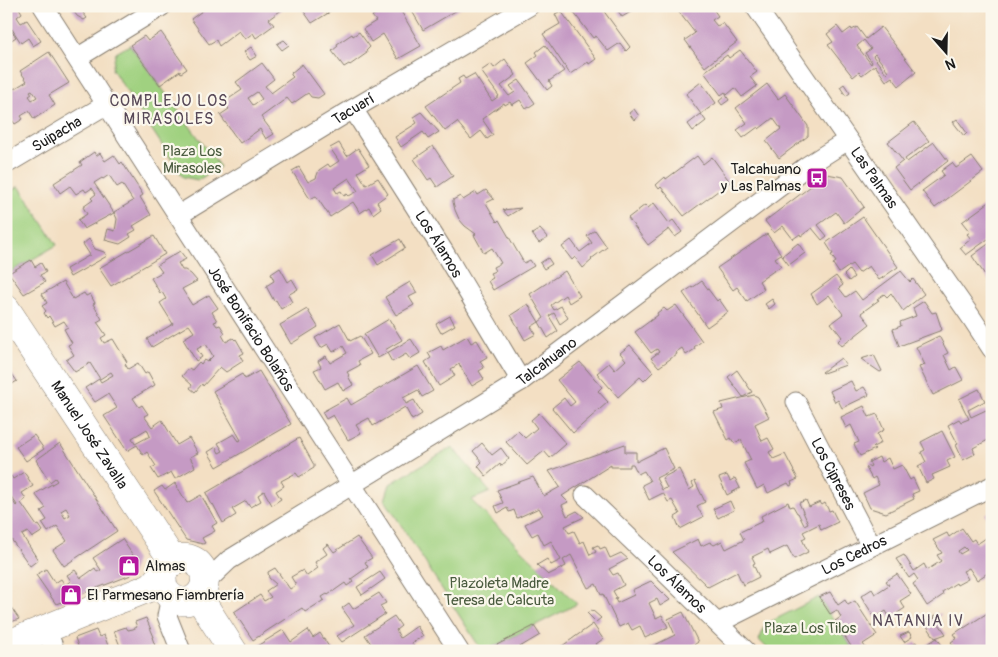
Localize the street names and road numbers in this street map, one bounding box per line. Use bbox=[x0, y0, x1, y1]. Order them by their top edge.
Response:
street label: Tacuarí bbox=[329, 89, 378, 129]
street label: Suipacha bbox=[28, 112, 85, 156]
street label: Las Palmas bbox=[846, 143, 902, 212]
street label: Los Álamos bbox=[411, 207, 467, 281]
street label: José Bonifacio Bolaños bbox=[204, 262, 299, 395]
street label: Talcahuano bbox=[513, 333, 581, 390]
street label: Manuel José Zavalla bbox=[47, 377, 132, 493]
street label: Los Cipreses bbox=[807, 434, 860, 513]
street label: Los Cedros bbox=[818, 531, 890, 579]
street label: Los Álamos bbox=[643, 551, 711, 617]

